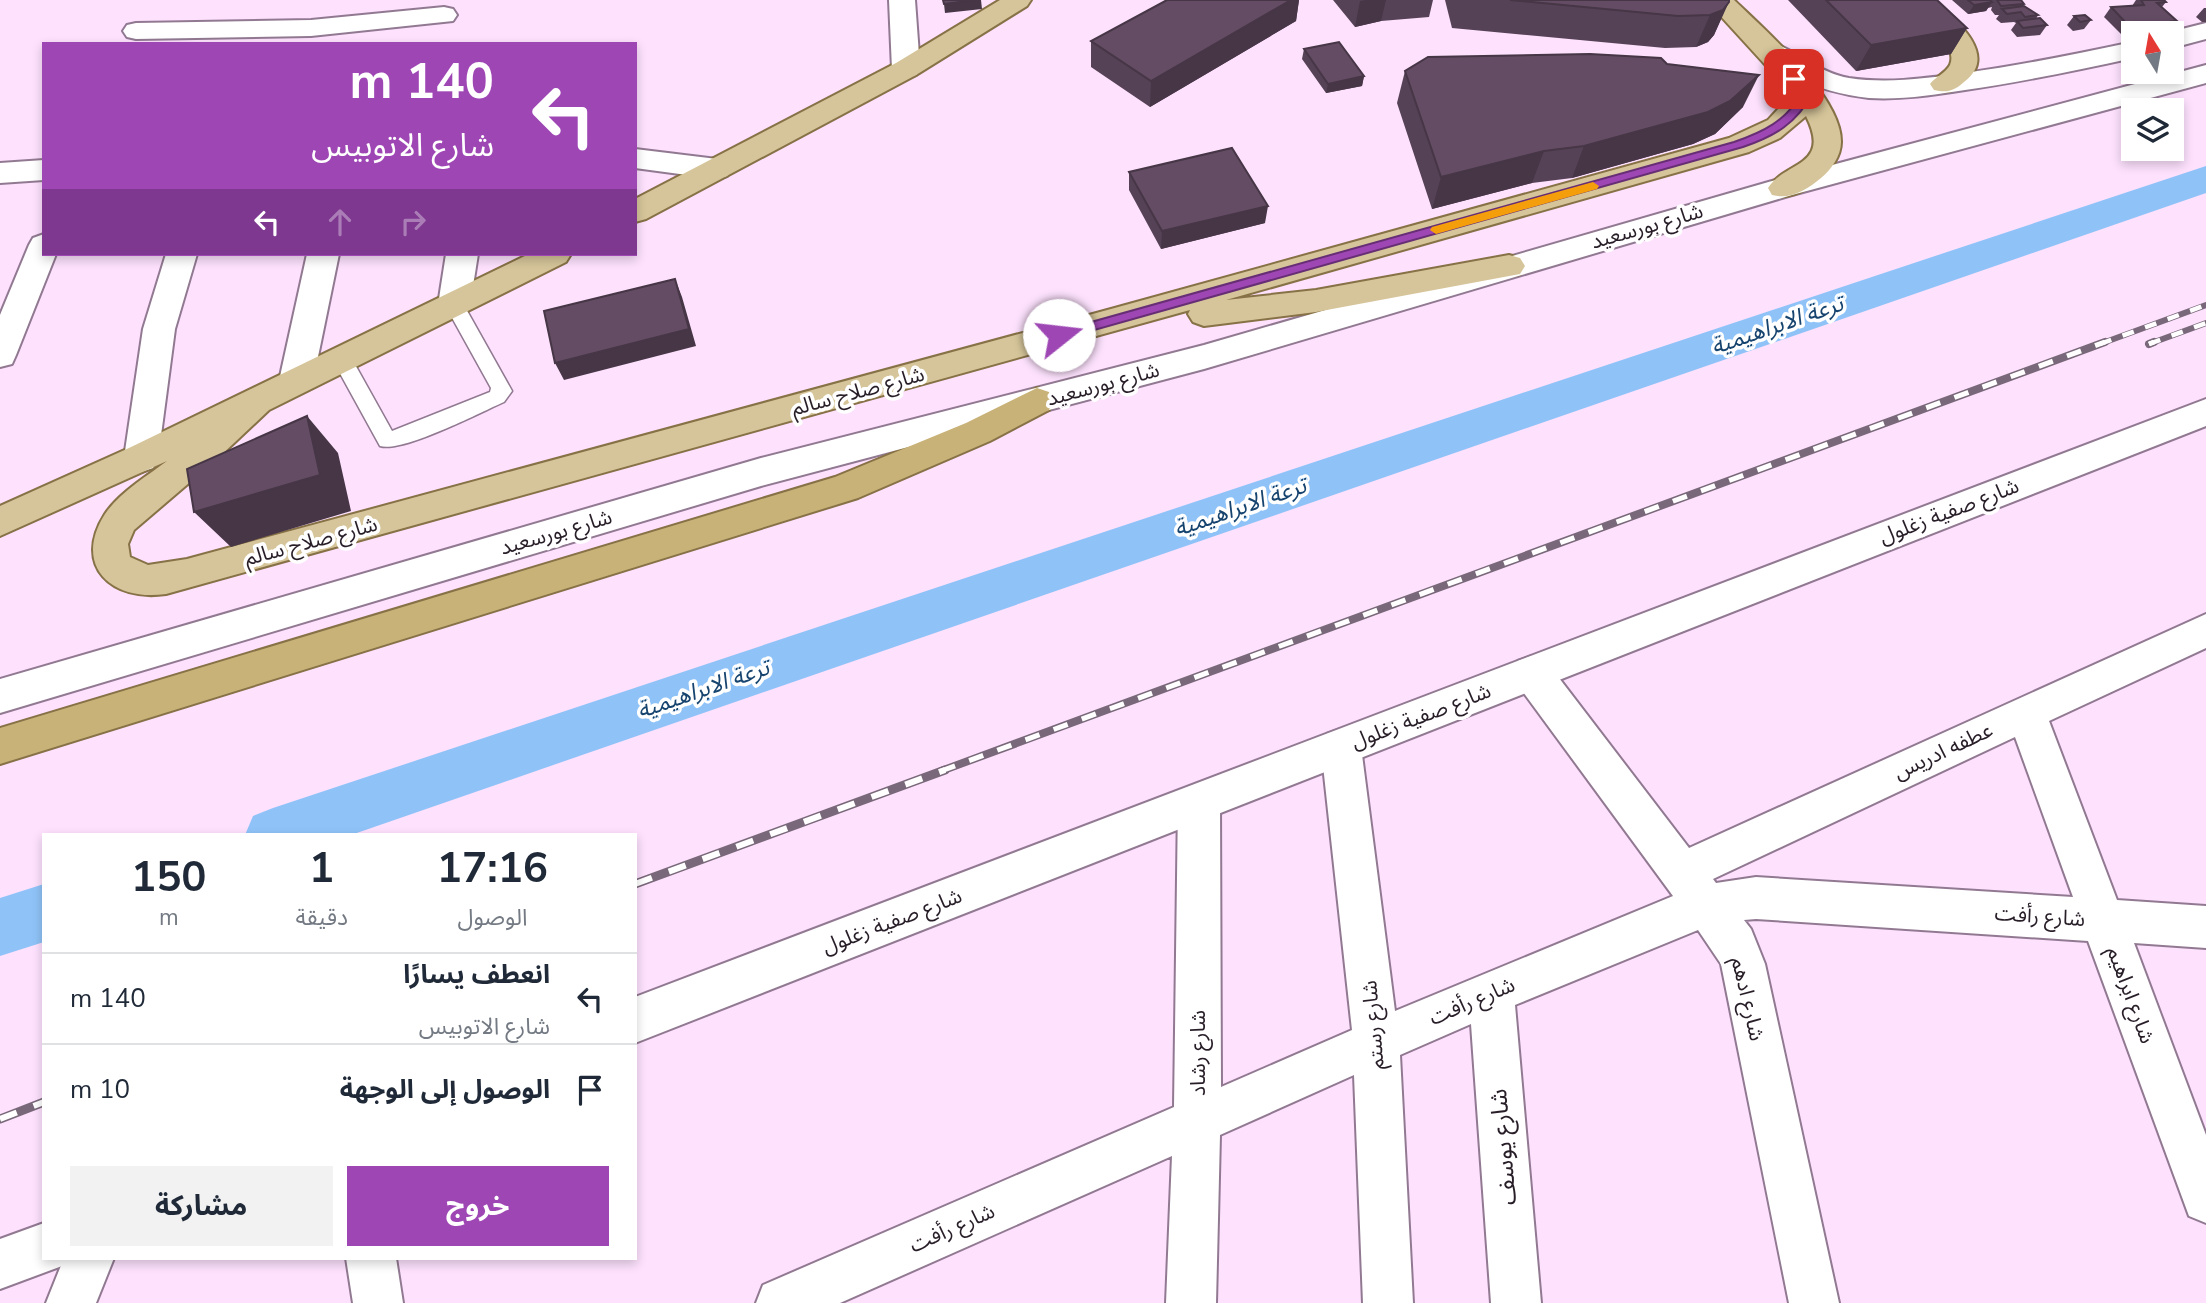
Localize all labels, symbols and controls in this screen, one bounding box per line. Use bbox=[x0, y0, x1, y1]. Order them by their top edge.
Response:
north arrow bbox=[2121, 21, 2184, 84]
map controls bbox=[2121, 21, 2184, 161]
text: 140 m bbox=[350, 48, 494, 115]
pin bbox=[1764, 49, 1824, 109]
icon: arrive bbox=[1775, 60, 1813, 98]
icon: left bbox=[518, 70, 609, 161]
button: layers bbox=[2121, 98, 2184, 161]
text: شارع الاتوبيس bbox=[311, 124, 494, 167]
street label: شارع بورسعيد bbox=[1588, 197, 1707, 256]
icon: left bbox=[248, 203, 286, 241]
icon: ahead bbox=[321, 203, 359, 241]
icon: right bbox=[394, 203, 432, 241]
water label: ترعة الابراهيمية bbox=[1707, 287, 1850, 362]
position arrow bbox=[1022, 298, 1096, 372]
street label: شارع بورسعيد bbox=[1044, 356, 1163, 413]
street label: شارع صلاح سالم bbox=[788, 360, 928, 423]
water label: ترعة الابراهيمية bbox=[1170, 469, 1313, 544]
street label: شارع صفية زغلول bbox=[1875, 471, 2023, 551]
street label: شارع بورسعيد bbox=[497, 503, 616, 562]
street label: شارع صلاح سالم bbox=[241, 510, 381, 573]
water label: ترعة الابراهيمية bbox=[633, 651, 776, 726]
street label: شارع صفية زغلول bbox=[1347, 676, 1495, 756]
street label: عطفه ادريس bbox=[1889, 716, 1997, 786]
text: 1 bbox=[309, 840, 334, 897]
text: 17:16 bbox=[437, 840, 548, 897]
text: 150 bbox=[131, 849, 207, 906]
street label: شارع صفية زغلول bbox=[818, 881, 966, 961]
street label: شارع رأفت bbox=[1994, 899, 2086, 934]
text: m bbox=[159, 902, 179, 933]
text: دقيقة bbox=[296, 902, 348, 933]
text: الوصول bbox=[457, 902, 527, 933]
street label: شارع ابراهيم bbox=[2100, 943, 2162, 1048]
street label: شارع ادهم bbox=[1724, 954, 1771, 1044]
text: انعطف يسارًا bbox=[403, 957, 550, 992]
street label: شارع رأفت bbox=[1425, 970, 1520, 1033]
street label: شارع رستم bbox=[1355, 979, 1392, 1071]
icon: left bbox=[571, 980, 609, 1018]
text: 140 m bbox=[70, 981, 146, 1016]
street label: شارع رشاد bbox=[1184, 1010, 1213, 1096]
text: شارع الاتوبيس bbox=[419, 1011, 550, 1042]
icon: arrive bbox=[571, 1071, 609, 1109]
text: 10 m bbox=[70, 1072, 130, 1107]
text: الوصول إلى الوجهة bbox=[340, 1072, 550, 1107]
street label: شارع يوسف bbox=[1482, 1087, 1525, 1206]
button: مشاركة bbox=[70, 1166, 333, 1246]
button: خروج bbox=[347, 1166, 609, 1246]
street label: شارع رأفت bbox=[905, 1197, 1000, 1260]

